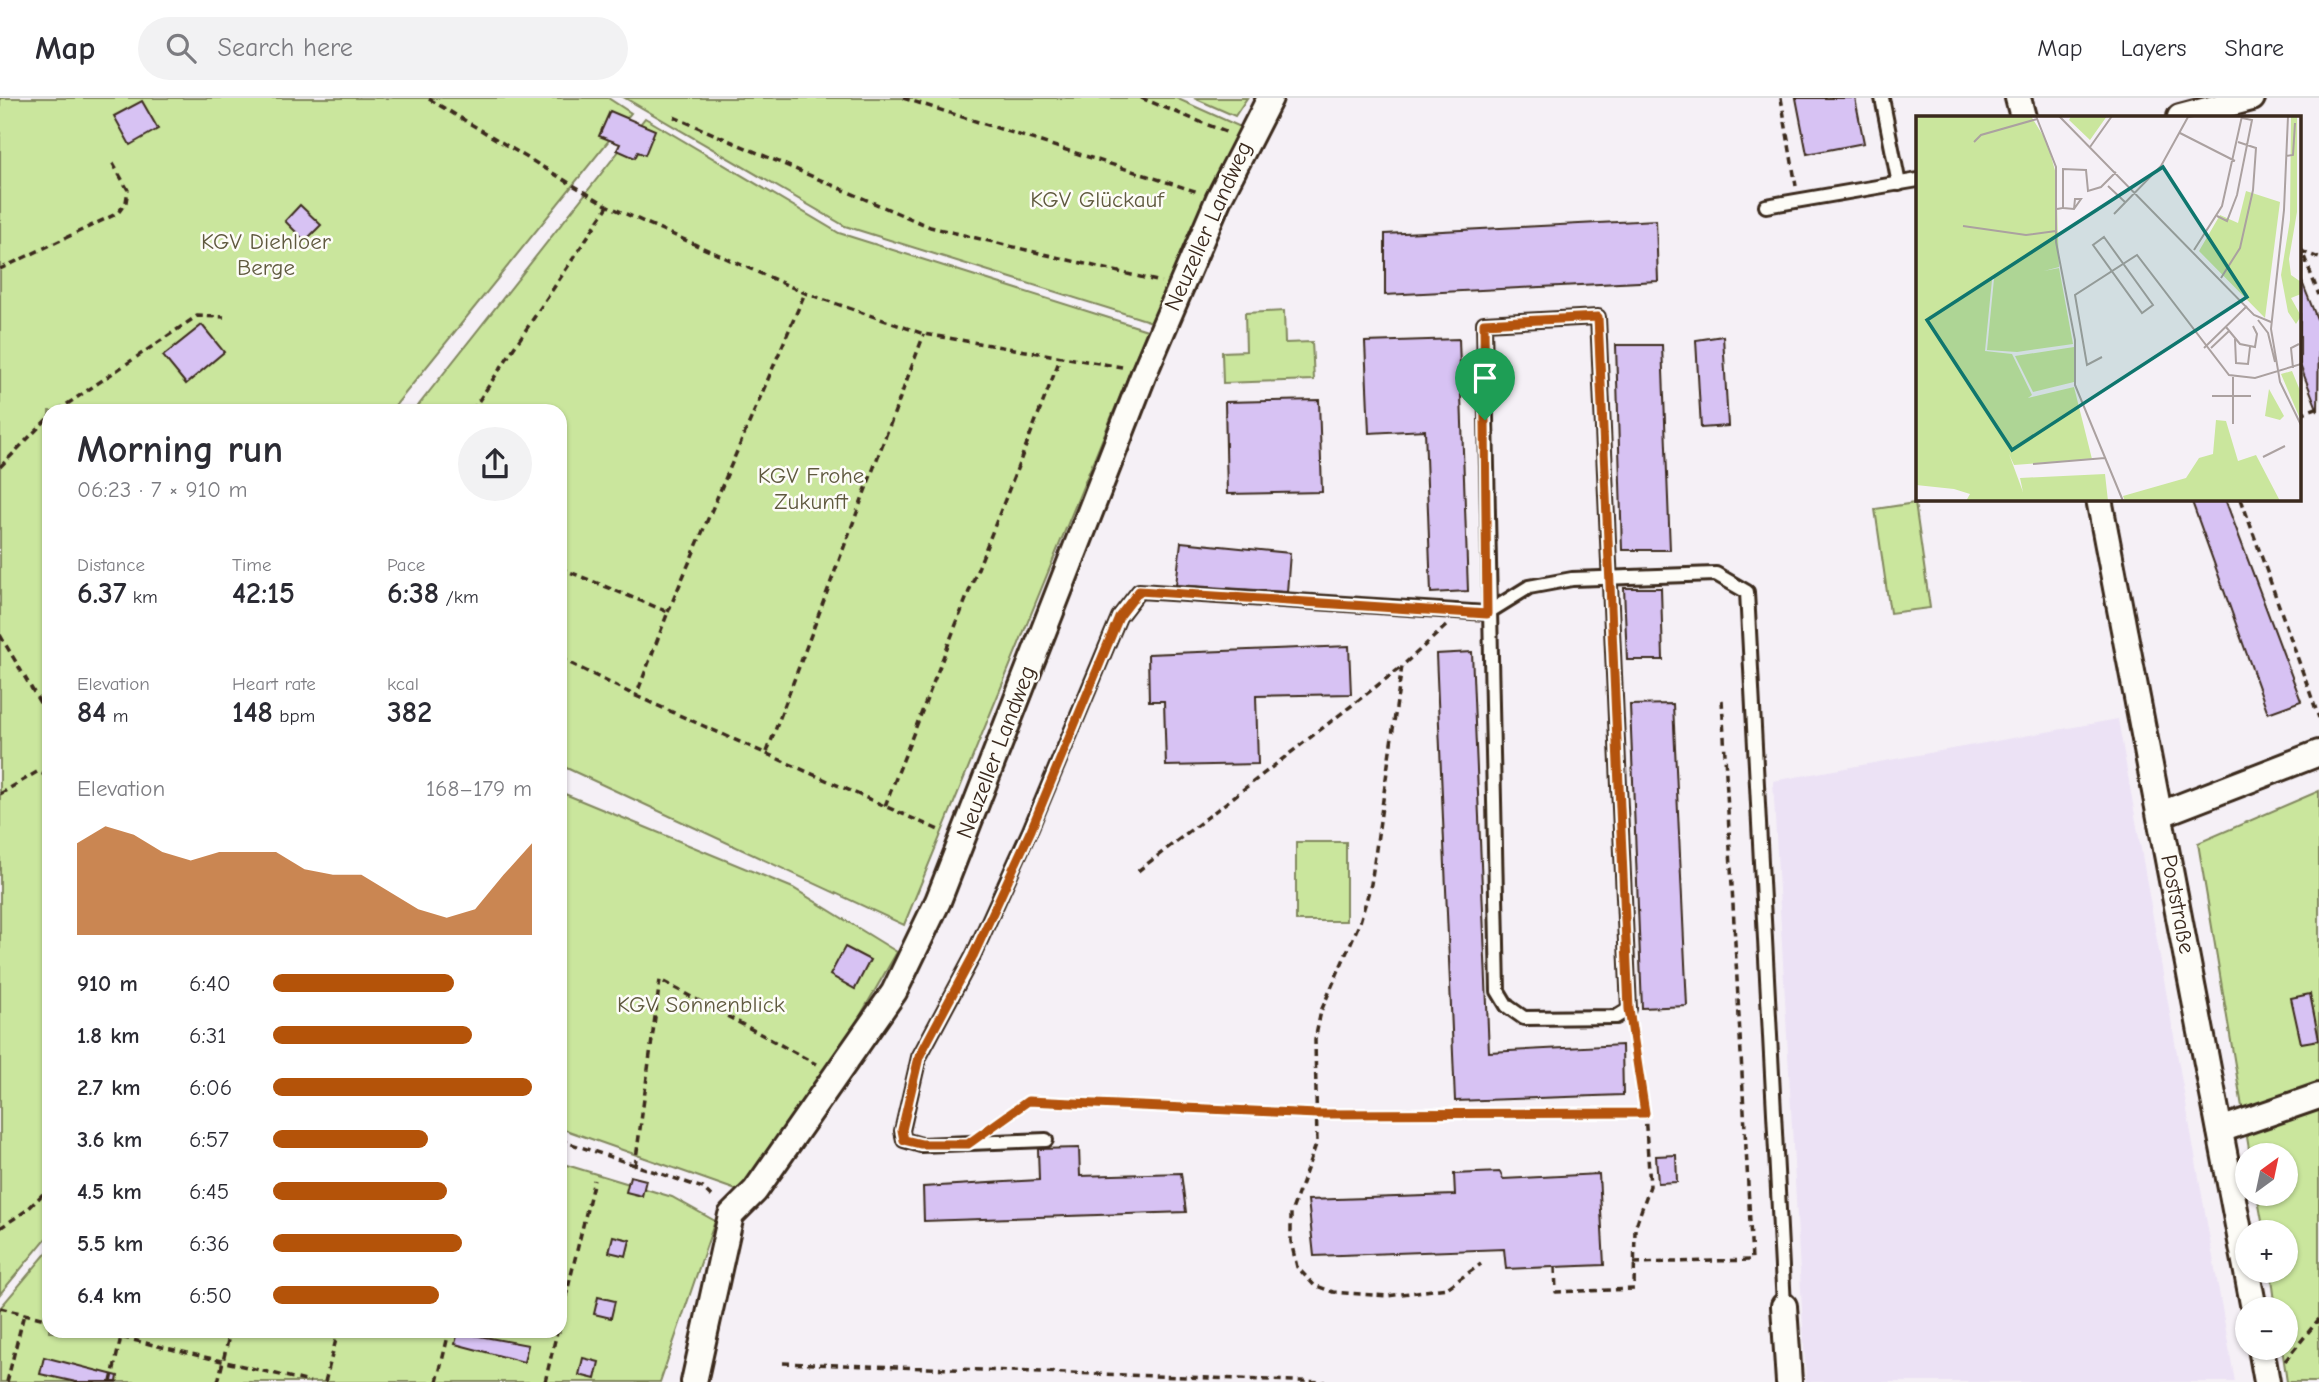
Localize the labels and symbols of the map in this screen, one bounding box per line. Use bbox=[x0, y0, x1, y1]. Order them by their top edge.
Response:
inset map bbox=[1916, 116, 2302, 500]
street label: Neuzeller Landweg bbox=[1159, 137, 1257, 315]
park label: KGV Glückauf bbox=[1030, 186, 1165, 213]
park label: KGV Diehloer Berge bbox=[201, 228, 332, 281]
pin bbox=[1455, 348, 1515, 420]
park label: KGV Frohe Zukunft bbox=[758, 462, 864, 515]
street label: Neuzeller Landweg bbox=[951, 662, 1041, 842]
street label: Poststraße bbox=[2155, 852, 2201, 956]
park label: KGV Sonnenblick bbox=[617, 991, 785, 1018]
north arrow bbox=[2235, 1143, 2298, 1206]

